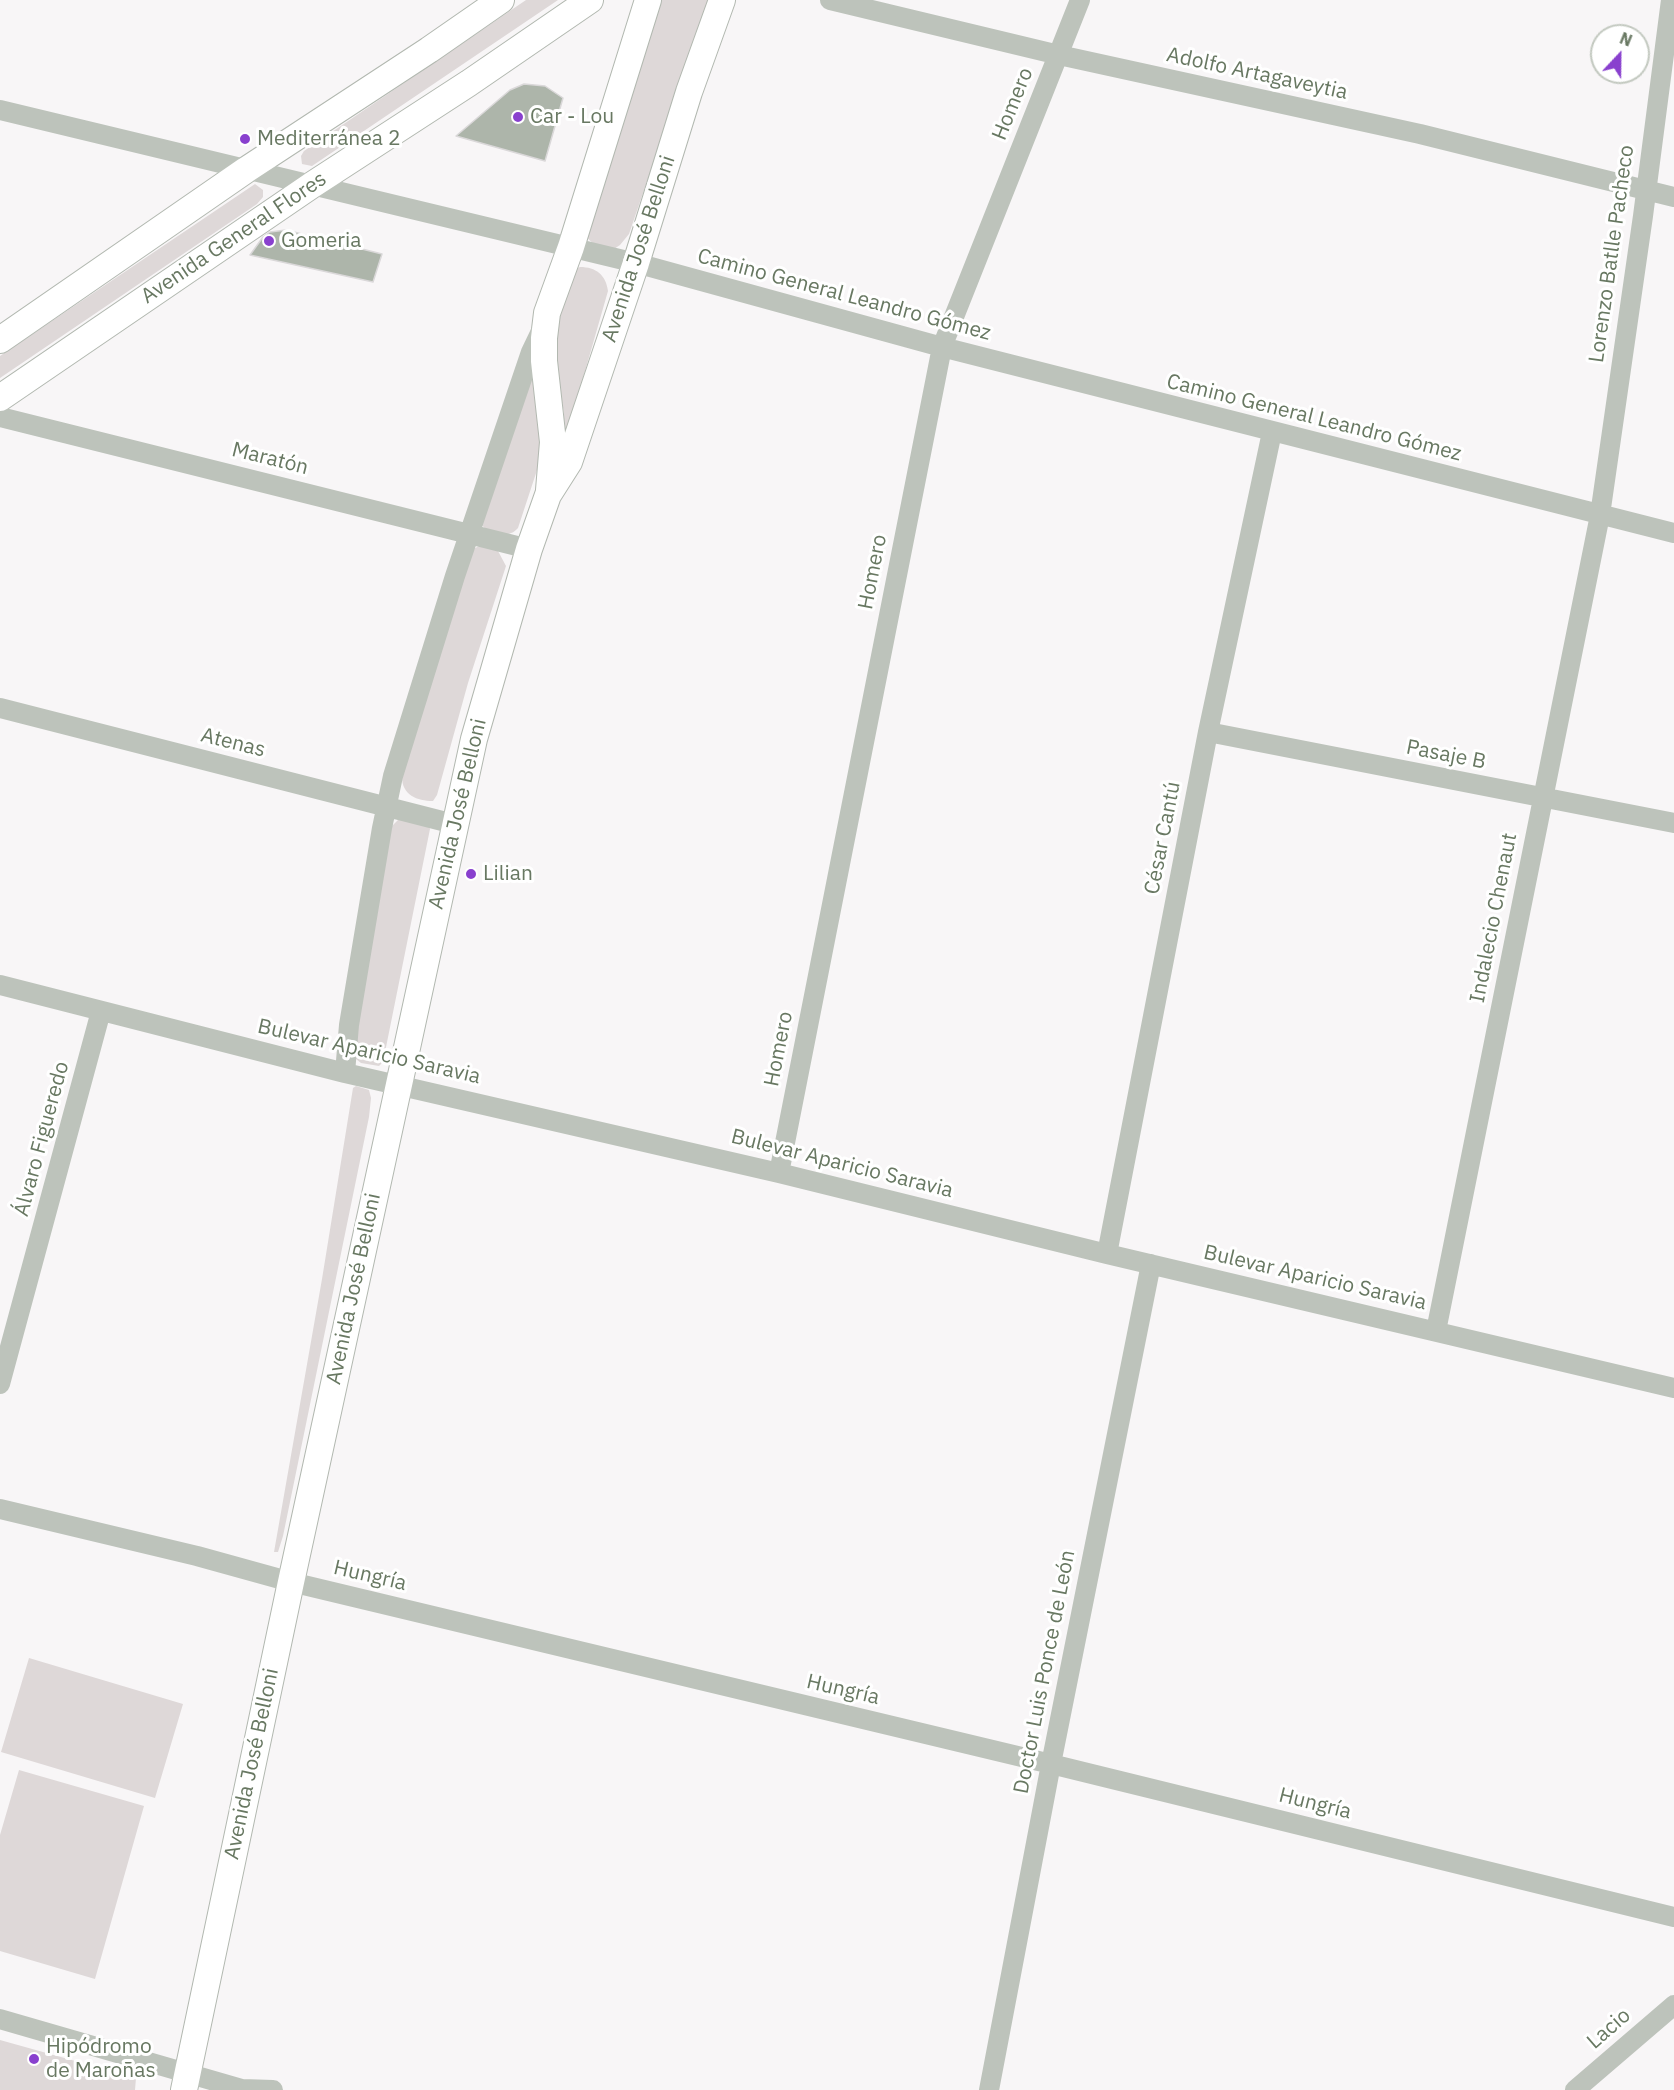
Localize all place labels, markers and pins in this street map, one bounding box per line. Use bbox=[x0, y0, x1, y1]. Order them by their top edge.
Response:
place label: Car - Lou bbox=[530, 104, 614, 130]
marker: Car - Lou bbox=[511, 110, 525, 124]
place label: Mediterránea 2 bbox=[257, 126, 401, 152]
marker: Mediterránea 2 bbox=[238, 132, 252, 146]
place label: Gomeria bbox=[281, 228, 361, 254]
marker: Gomeria bbox=[262, 234, 276, 248]
place label: Lilian bbox=[483, 861, 533, 887]
marker: Lilian bbox=[464, 867, 478, 881]
place label: Hipódromo de Maroñas bbox=[46, 2034, 156, 2084]
marker: Hipódromo de Maroñas bbox=[27, 2052, 41, 2066]

